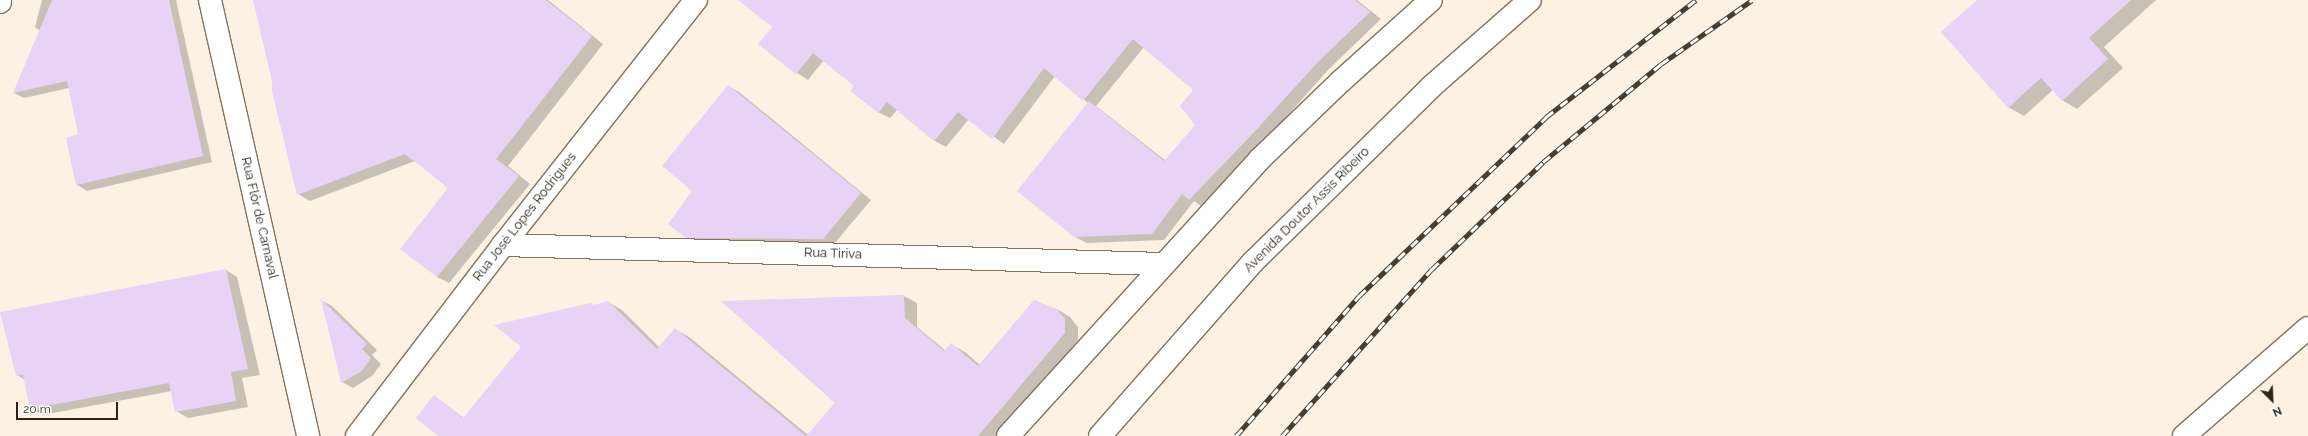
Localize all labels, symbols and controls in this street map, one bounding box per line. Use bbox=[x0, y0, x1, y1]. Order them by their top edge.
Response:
street label: Avenida Doutor Assis Ribeiro bbox=[1241, 144, 1373, 276]
street label: Rua José Lopes Rodrigues bbox=[470, 149, 580, 285]
street label: Rua Flôr de Carnaval bbox=[237, 155, 281, 281]
street label: Rua Tiriva bbox=[803, 245, 863, 263]
north arrow bbox=[2252, 380, 2292, 420]
scale bar bbox=[18, 394, 120, 420]
text: 20 m bbox=[23, 402, 51, 416]
text: N bbox=[2271, 404, 2284, 419]

